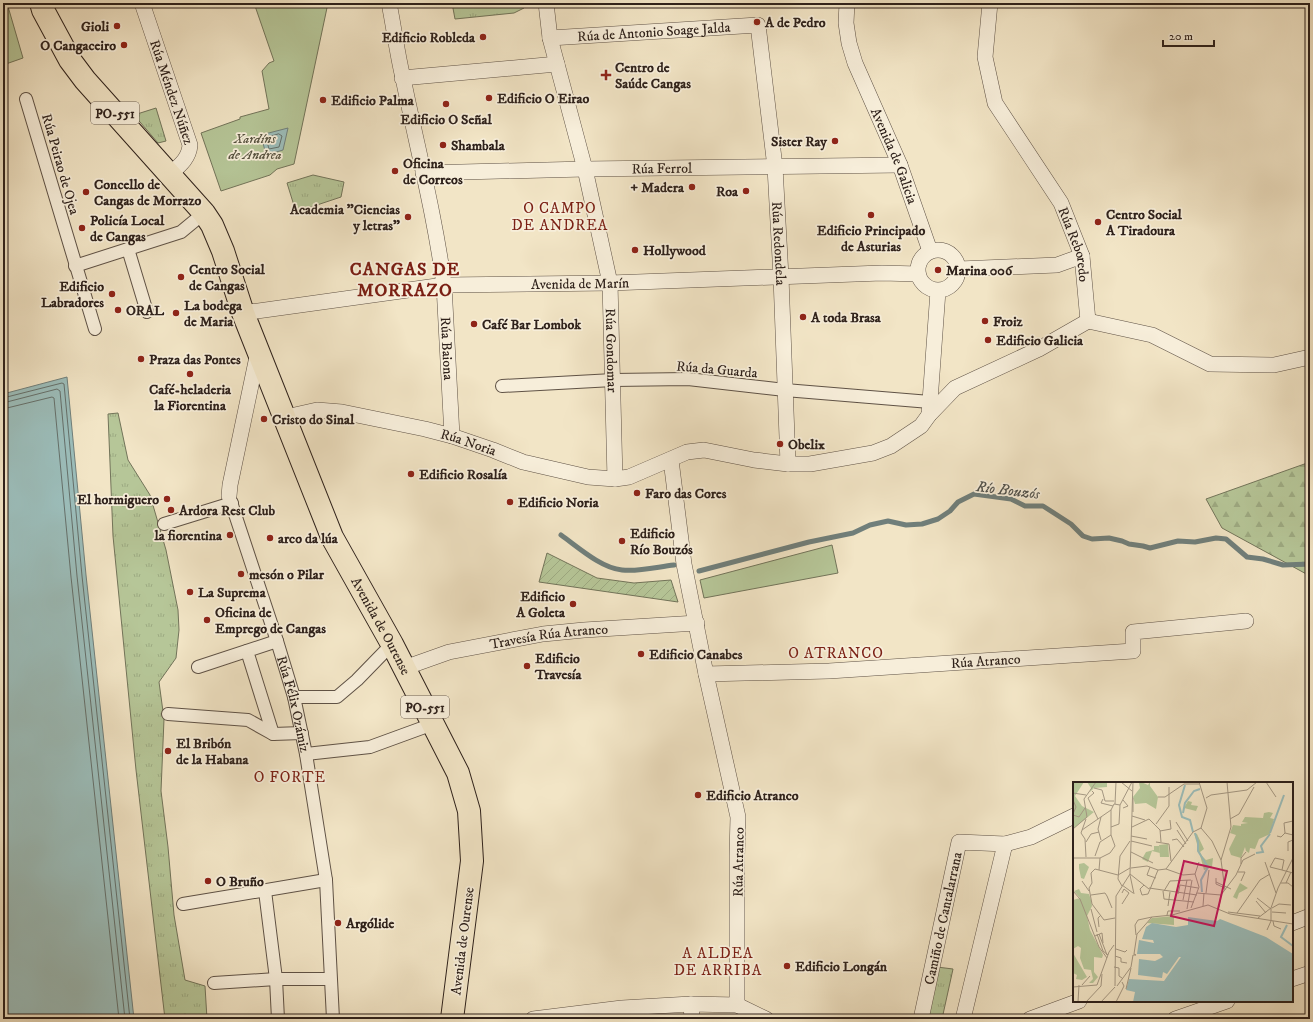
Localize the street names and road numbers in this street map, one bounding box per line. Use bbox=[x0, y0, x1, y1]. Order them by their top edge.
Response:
street label: Rúa de Antonio Soage Jalda bbox=[577, 19, 731, 46]
street label: Rúa Méndez Núñez bbox=[145, 38, 197, 147]
road number: PO-551 bbox=[91, 102, 139, 124]
street label: Avenida de Galicia bbox=[866, 105, 921, 207]
street label: Rúa Peirao de Ojea bbox=[37, 112, 83, 217]
street label: Rúa Ferrol bbox=[632, 160, 693, 178]
street label: Rúa Redondela bbox=[767, 201, 789, 286]
street label: Rúa Reboredo bbox=[1053, 204, 1092, 283]
street label: Avenida de Marín bbox=[531, 274, 630, 294]
street label: Rúa Gondomar bbox=[601, 308, 621, 394]
street label: Rúa Baiona bbox=[436, 316, 457, 381]
street label: Rúa da Guarda bbox=[676, 357, 758, 383]
street label: Rúa Noria bbox=[438, 425, 499, 460]
street label: Avenida de Ourense bbox=[346, 574, 414, 678]
street label: Travesía Rúa Atranco bbox=[488, 621, 609, 654]
street label: Rúa Atranco bbox=[950, 650, 1021, 673]
street label: Rúa Félix Ozámiz bbox=[272, 654, 313, 754]
road number: PO-551 bbox=[401, 696, 449, 718]
street label: Rúa Atranco bbox=[729, 827, 749, 897]
street label: Camiño de Cantalarrana bbox=[921, 851, 967, 986]
street label: Avenida de Ourense bbox=[447, 886, 479, 996]

